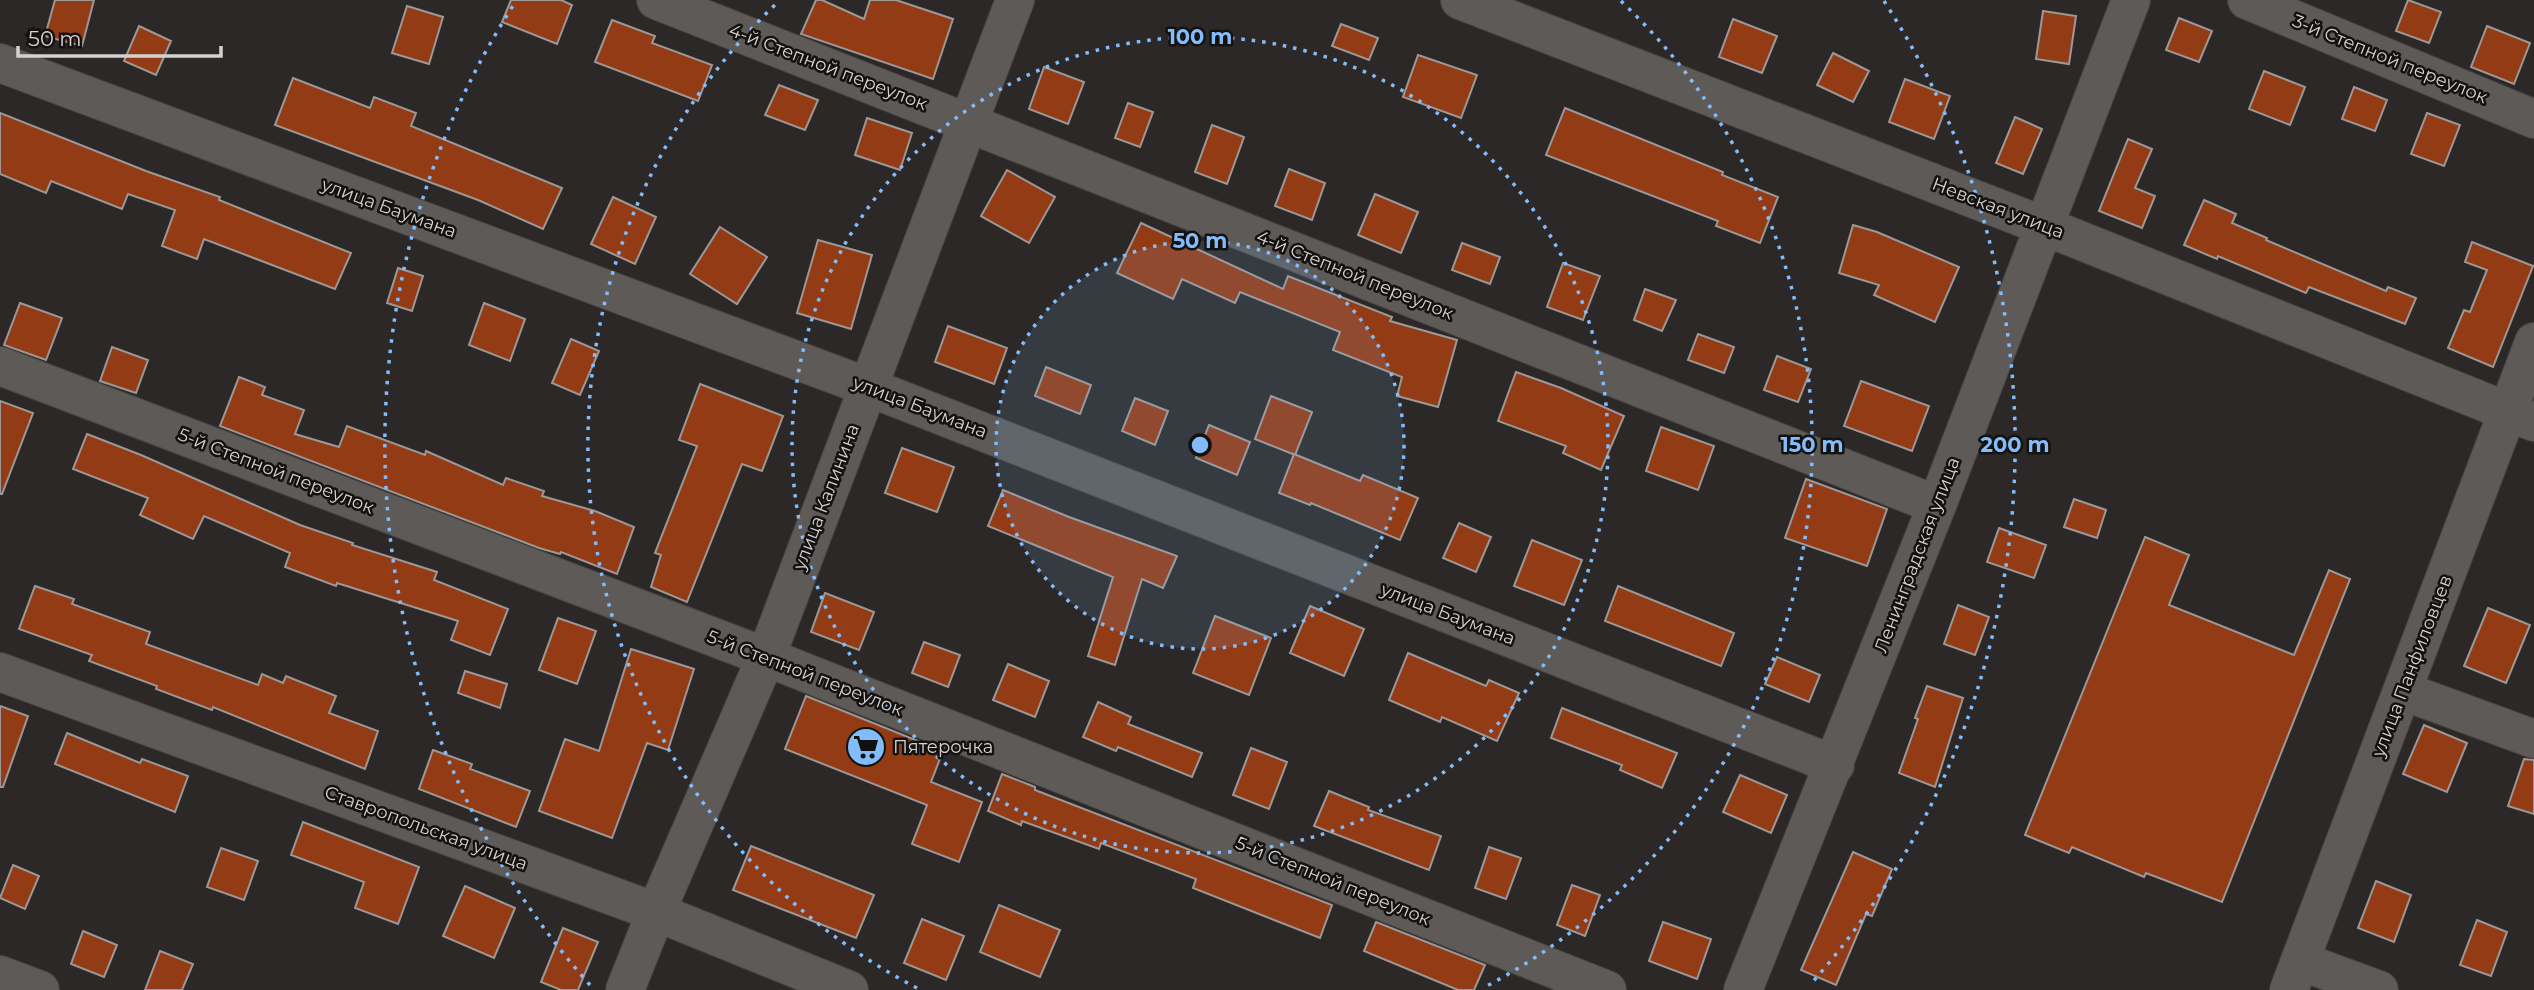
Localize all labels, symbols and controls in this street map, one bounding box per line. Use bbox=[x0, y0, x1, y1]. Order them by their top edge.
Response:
street label: 3-й Степной переулок bbox=[2289, 10, 2491, 108]
scale bar bbox=[18, 14, 220, 58]
street label: 4-й Степной переулок bbox=[726, 19, 931, 115]
text: 100 m bbox=[1168, 24, 1232, 49]
text: 50 m bbox=[28, 26, 82, 51]
street label: улица Баумана bbox=[318, 173, 459, 243]
street label: Невская улица bbox=[1929, 173, 2067, 243]
street label: 4-й Степной переулок bbox=[1253, 225, 1457, 325]
text: 50 m bbox=[1173, 228, 1227, 253]
street label: улица Баумана bbox=[849, 371, 990, 443]
street label: улица Калинина bbox=[788, 421, 864, 574]
street label: 5-й Степной переулок bbox=[175, 423, 378, 519]
text: 150 m bbox=[1781, 432, 1843, 457]
text: 200 m bbox=[1981, 432, 2049, 457]
centre of rings bbox=[1188, 433, 1212, 457]
street label: Ленинградская улица bbox=[1870, 454, 1964, 656]
street label: улица Панфиловцев bbox=[2367, 572, 2457, 761]
street label: улица Баумана bbox=[1377, 578, 1518, 650]
street label: 5-й Степной переулок bbox=[704, 625, 907, 721]
supermarket icon: Пятерочка bbox=[845, 726, 887, 768]
place label: Пятерочка bbox=[893, 736, 993, 758]
street label: Ставропольская улица bbox=[322, 781, 530, 875]
street label: 5-й Степной переулок bbox=[1232, 832, 1434, 930]

